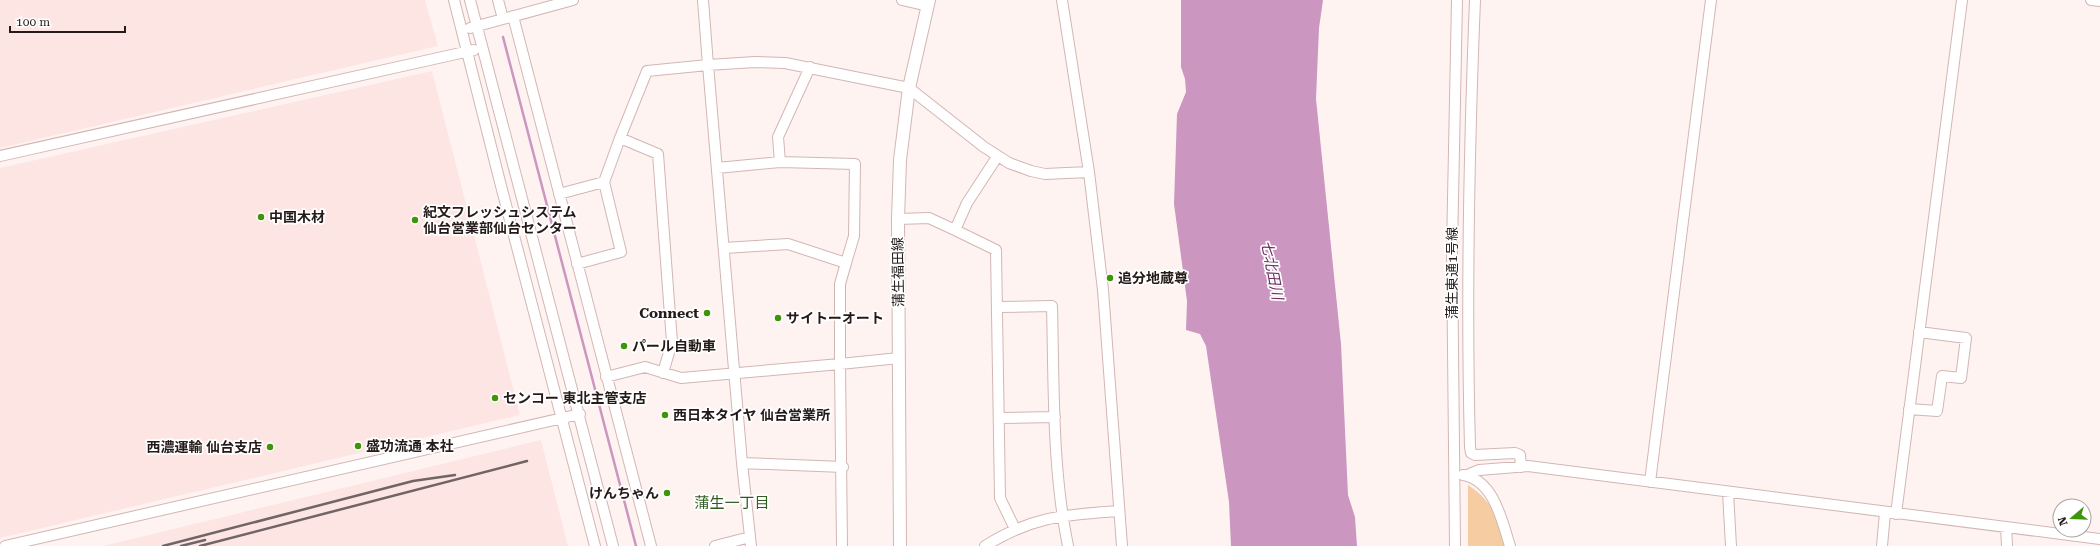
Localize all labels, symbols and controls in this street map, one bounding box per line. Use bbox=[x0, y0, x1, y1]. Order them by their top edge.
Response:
scale bar bbox=[10, 8, 125, 34]
text: 100 m bbox=[16, 15, 50, 29]
place label: 紀文フレッシュシステム 仙台営業部仙台センター bbox=[423, 204, 577, 236]
place label: 中国木材 bbox=[269, 209, 325, 225]
marker: 中国木材 bbox=[256, 212, 266, 222]
marker: 紀文フレッシュシステム 仙台営業部仙台センター bbox=[410, 215, 420, 225]
street label: 蒲生東通1号線 bbox=[1444, 227, 1460, 319]
street label: 蒲生福田線 bbox=[889, 237, 907, 307]
water label: 七北田川 bbox=[1257, 239, 1287, 303]
place label: 追分地蔵尊 bbox=[1118, 270, 1188, 286]
marker: 追分地蔵尊 bbox=[1105, 273, 1115, 283]
place label: Connect bbox=[639, 305, 699, 321]
marker: Connect bbox=[702, 308, 712, 318]
place label: サイトーオート bbox=[786, 310, 884, 326]
marker: サイトーオート bbox=[773, 313, 783, 323]
place label: パール自動車 bbox=[632, 338, 716, 354]
marker: パール自動車 bbox=[619, 341, 629, 351]
place label: センコー 東北主管支店 bbox=[503, 390, 647, 406]
marker: センコー 東北主管支店 bbox=[490, 393, 500, 403]
place label: 西日本タイヤ 仙台営業所 bbox=[673, 407, 830, 423]
marker: 西日本タイヤ 仙台営業所 bbox=[660, 410, 670, 420]
place label: 盛功流通 本社 bbox=[366, 438, 454, 454]
place label: 西濃運輸 仙台支店 bbox=[146, 439, 262, 455]
marker: 盛功流通 本社 bbox=[353, 441, 363, 451]
marker: 西濃運輸 仙台支店 bbox=[265, 442, 275, 452]
place label: けんちゃん bbox=[589, 485, 659, 501]
marker: けんちゃん bbox=[662, 488, 672, 498]
district label: 蒲生一丁目 bbox=[694, 494, 770, 512]
north arrow bbox=[2052, 498, 2092, 538]
text: N bbox=[2055, 514, 2071, 527]

